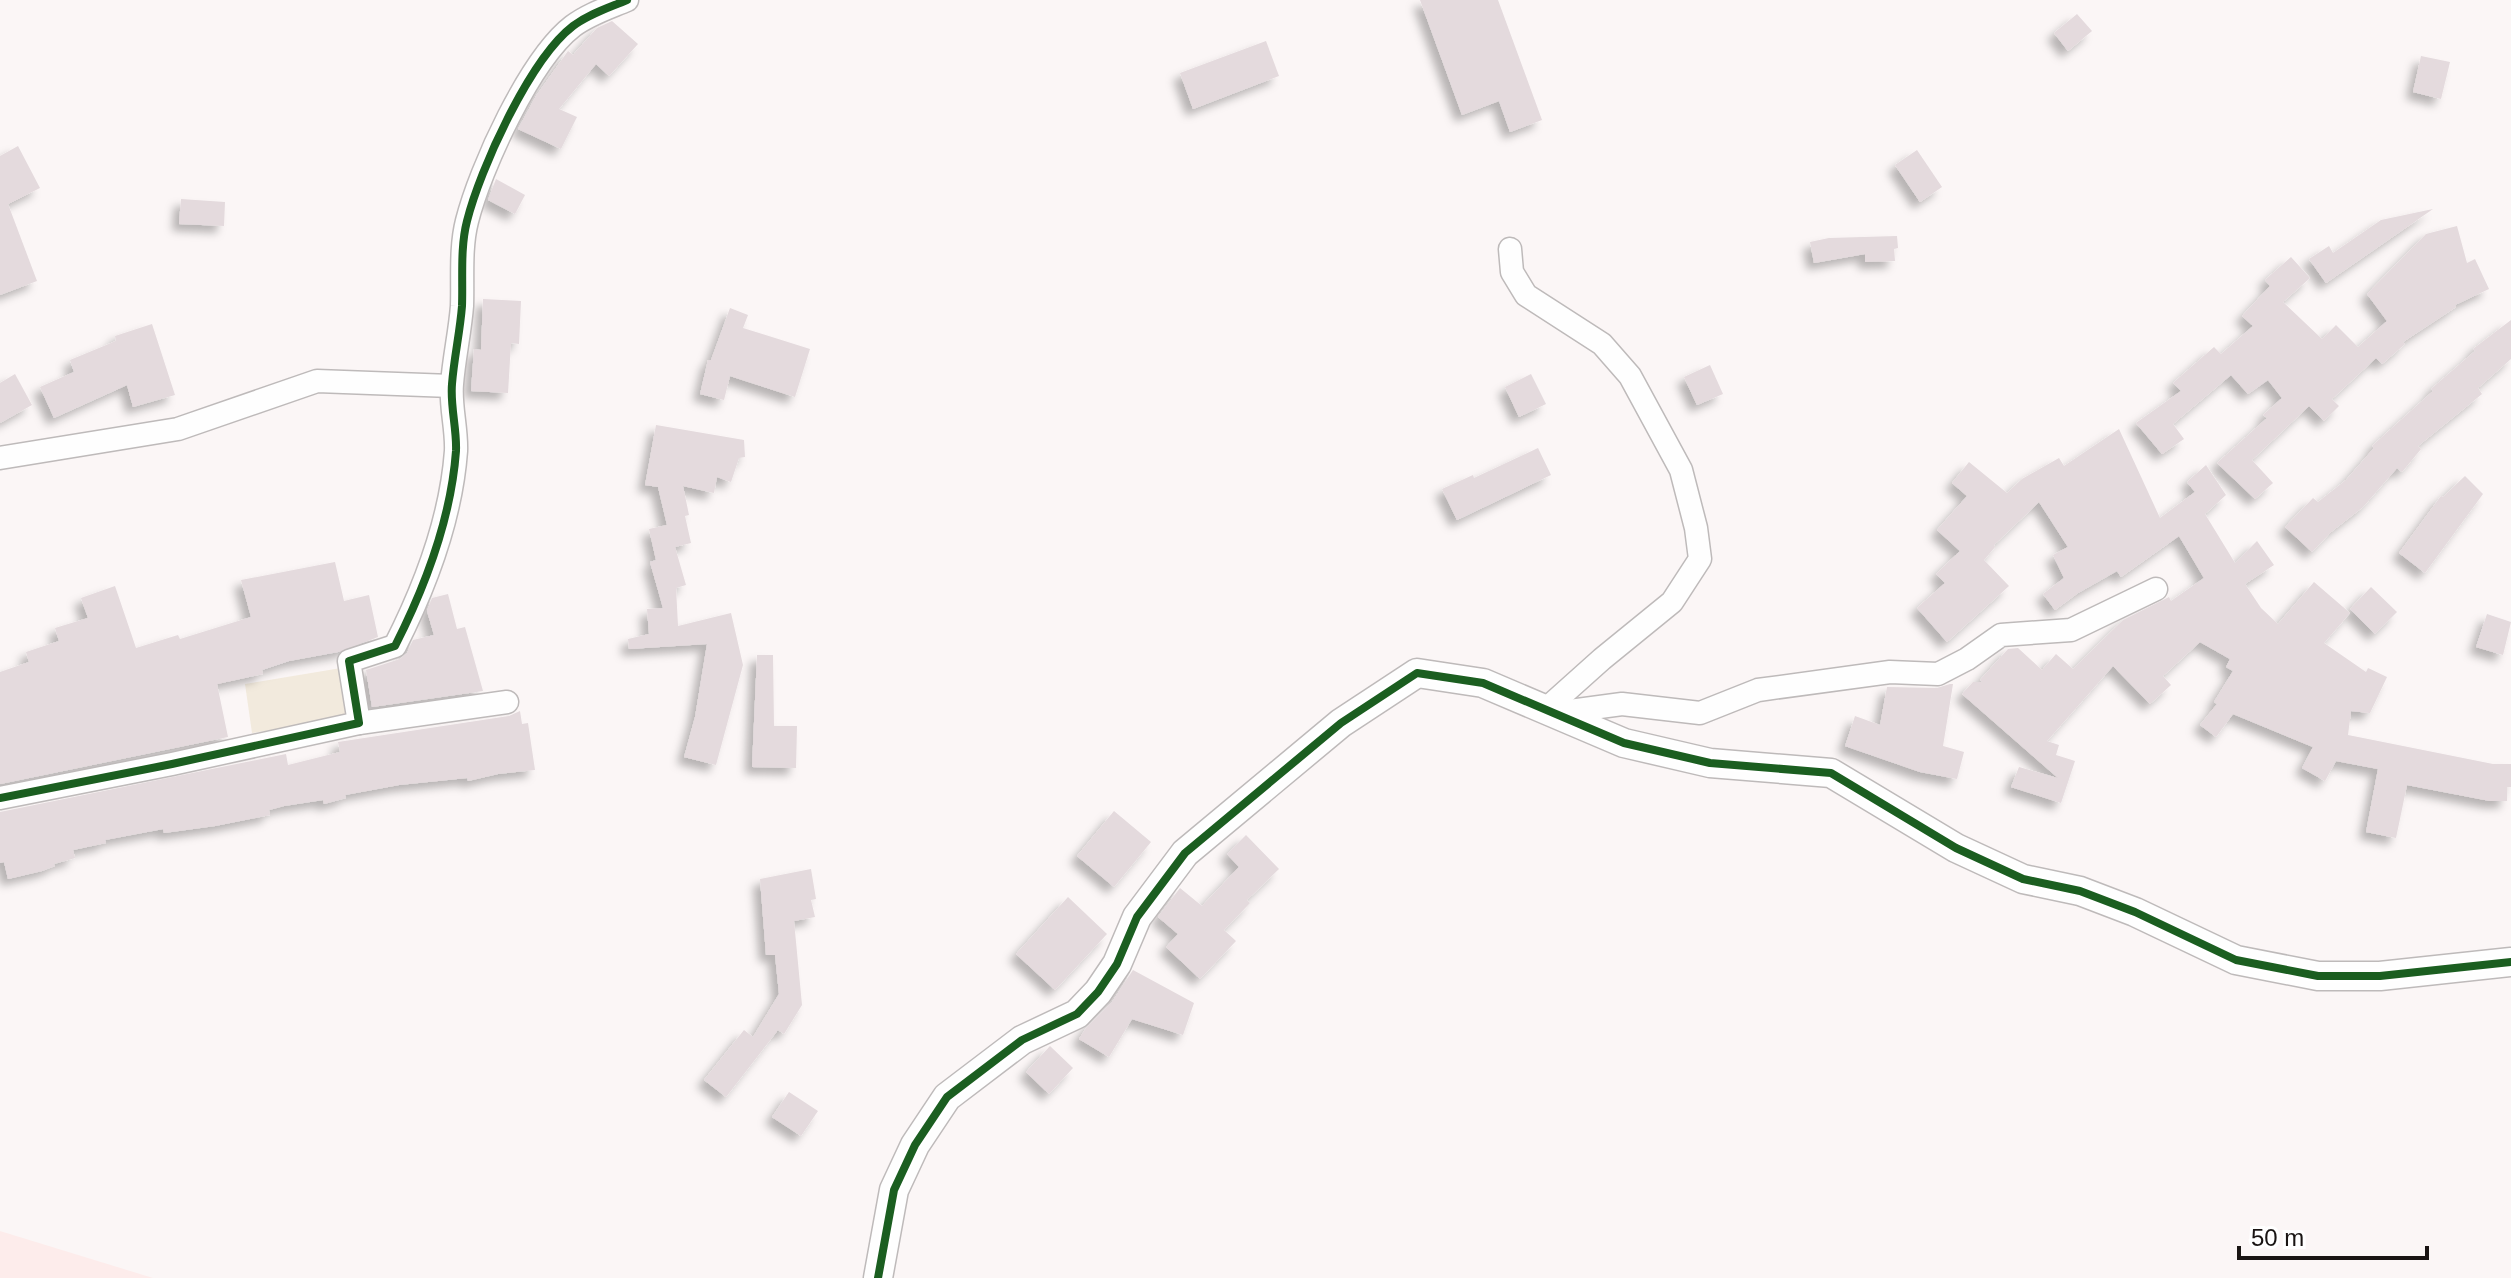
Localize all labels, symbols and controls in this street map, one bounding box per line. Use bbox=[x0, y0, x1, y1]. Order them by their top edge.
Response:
scale bar bbox=[2239, 1210, 2427, 1260]
text: 50 m bbox=[2251, 1224, 2304, 1251]

